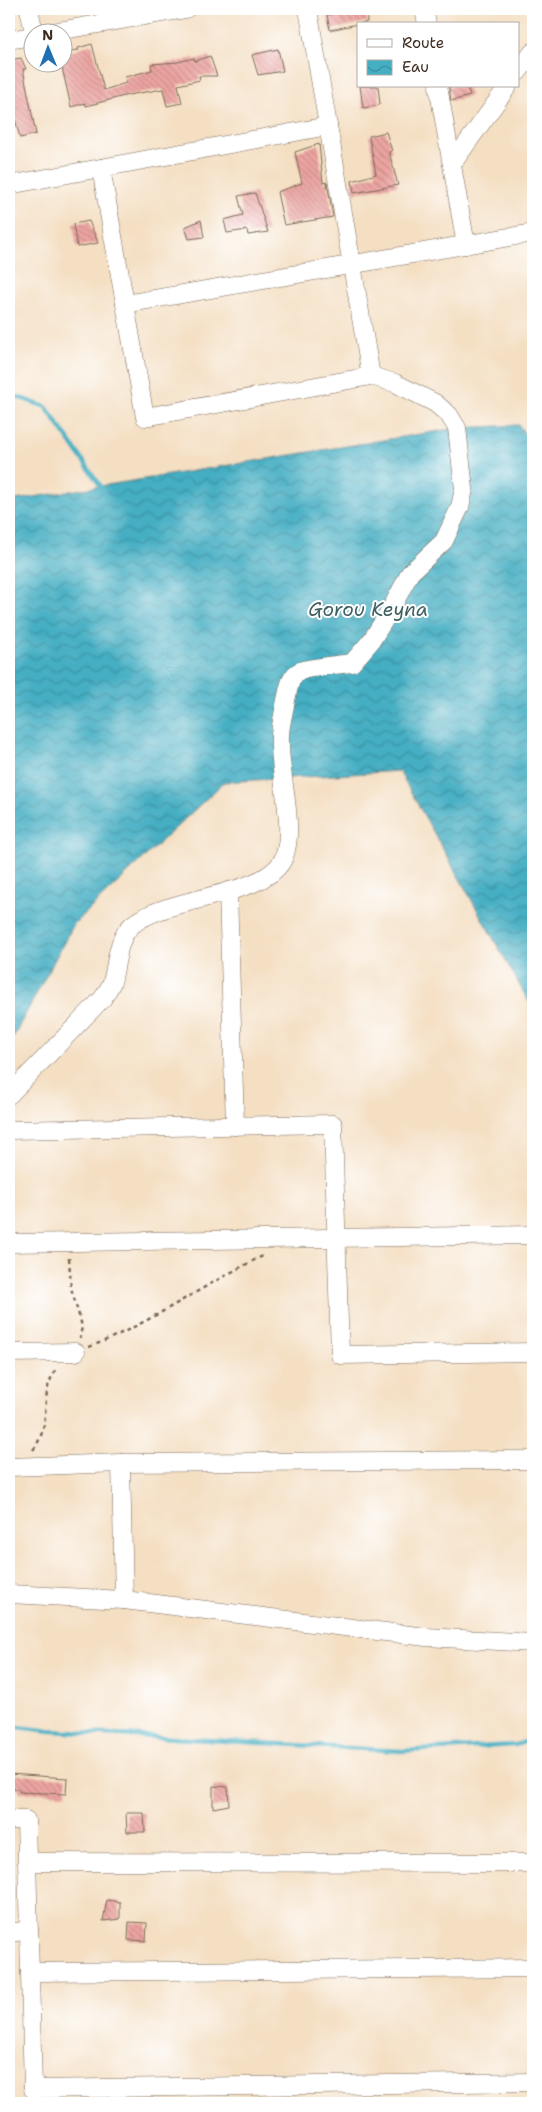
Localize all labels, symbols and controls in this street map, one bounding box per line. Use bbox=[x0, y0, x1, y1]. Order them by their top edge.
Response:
north arrow bbox=[22, 22, 72, 72]
legend bbox=[357, 22, 520, 88]
text: N bbox=[42, 26, 53, 44]
text: Route bbox=[402, 33, 444, 53]
text: Eau bbox=[402, 57, 429, 77]
water label: Gorou Keyna bbox=[308, 597, 428, 622]

